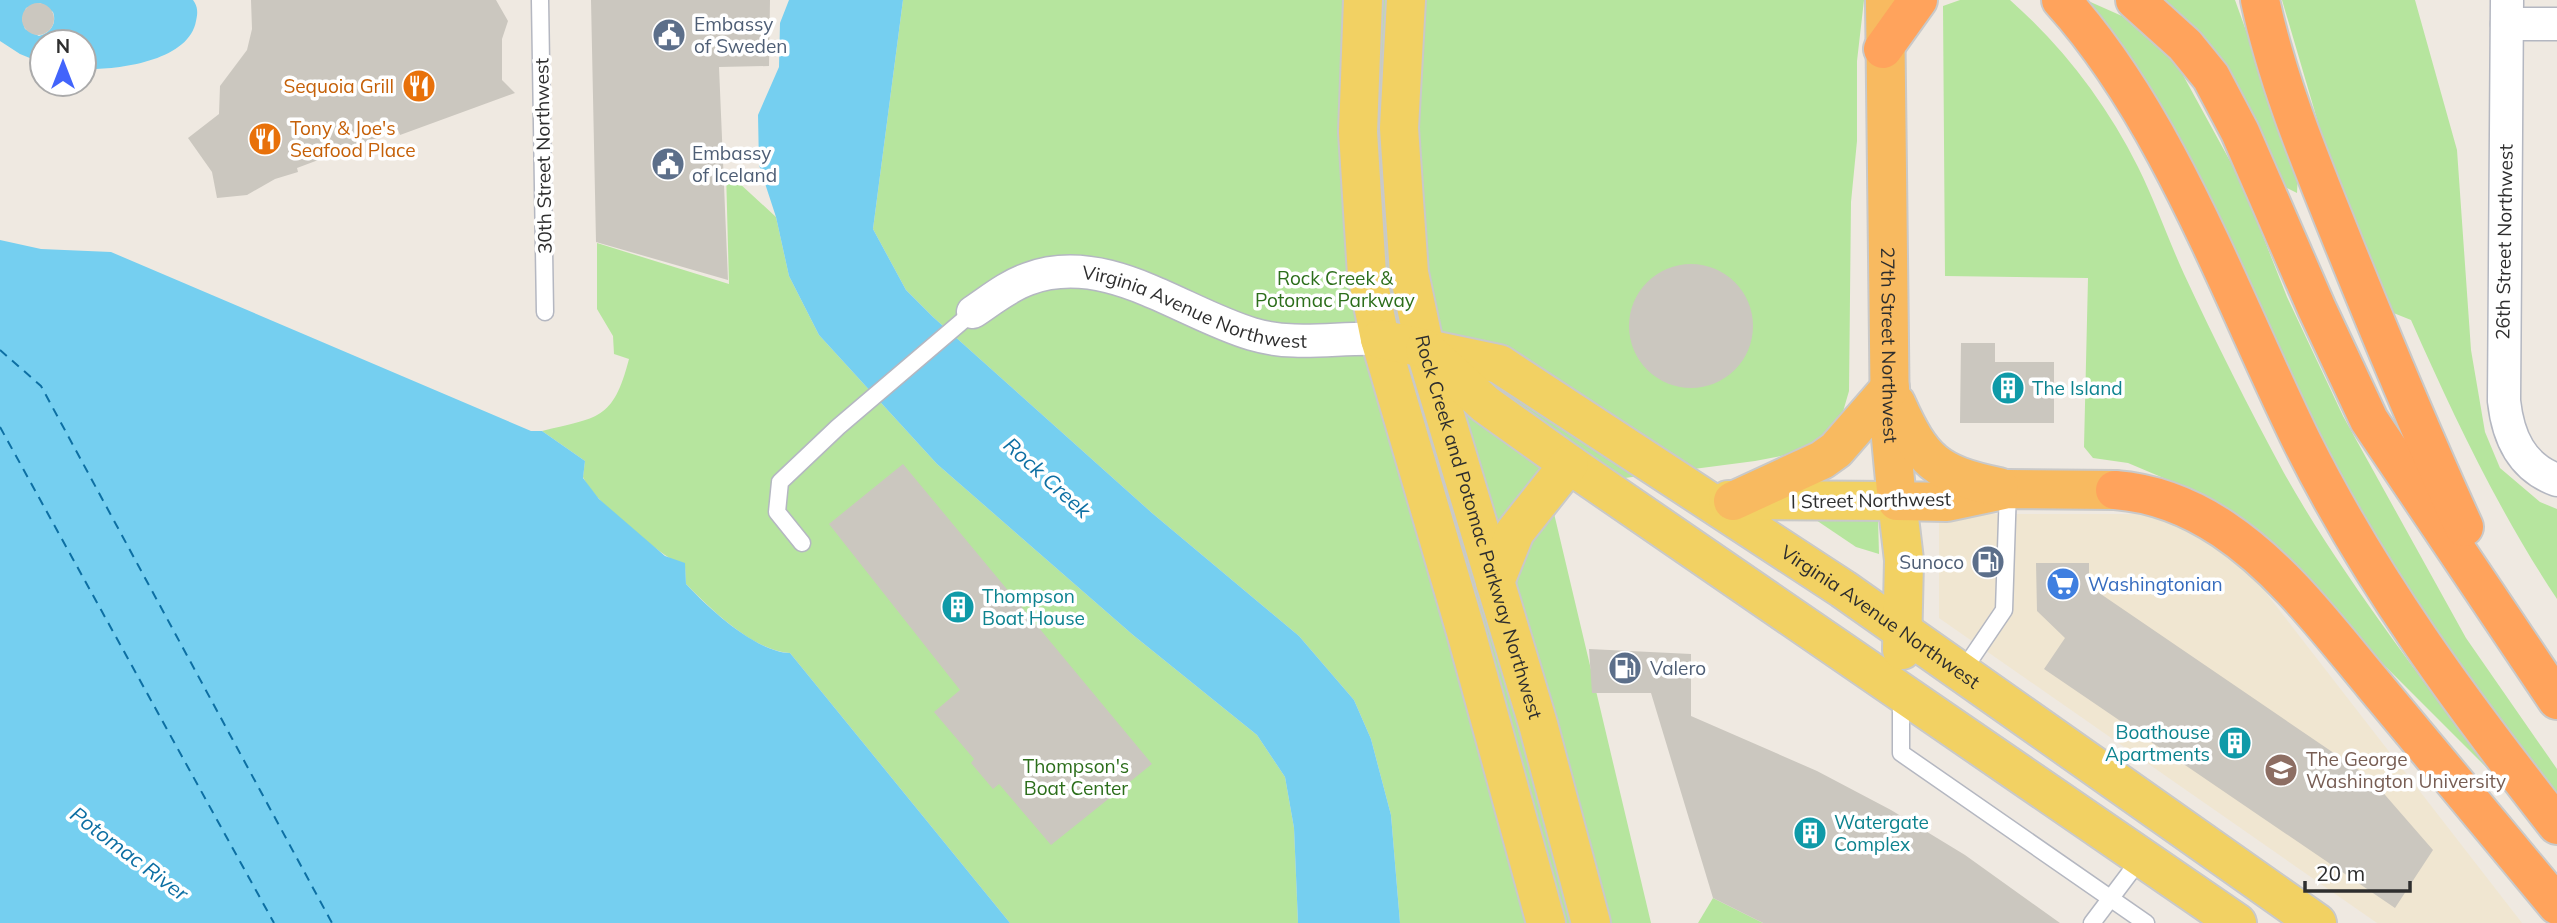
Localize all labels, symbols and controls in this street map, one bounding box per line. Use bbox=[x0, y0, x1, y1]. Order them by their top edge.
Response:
place label: Embassy of Sweden bbox=[694, 12, 787, 58]
public building icon: Embassy of Sweden bbox=[650, 16, 688, 54]
north arrow bbox=[28, 28, 98, 98]
text: N bbox=[56, 34, 70, 58]
street label: 30th Street Northwest bbox=[529, 58, 557, 254]
restaurant icon: Sequoia Grill bbox=[400, 67, 438, 105]
place label: Sequoia Grill bbox=[283, 74, 394, 98]
place label: Tony & Joe's Seafood Place bbox=[290, 116, 416, 162]
restaurant icon: Tony & Joe's Seafood Place bbox=[246, 120, 284, 158]
place label: Embassy of Iceland bbox=[692, 141, 777, 187]
street label: 26th Street Northwest bbox=[2490, 144, 2518, 340]
public building icon: Embassy of Iceland bbox=[649, 145, 687, 183]
street label: 27th Street Northwest bbox=[1876, 247, 1903, 444]
street label: Virginia Avenue Northwest bbox=[1081, 260, 1307, 353]
park label: Rock Creek & Potomac Parkway bbox=[1255, 266, 1415, 312]
street label: Rock Creek and Potomac Parkway Northwest bbox=[1410, 333, 1548, 722]
building icon: The Island bbox=[1989, 369, 2027, 407]
place label: The Island bbox=[2032, 376, 2123, 400]
water label: Rock Creek bbox=[999, 431, 1098, 524]
street label: I Street Northwest bbox=[1791, 487, 1952, 513]
street label: Virginia Avenue Northwest bbox=[1776, 540, 1985, 694]
fuel station icon: Sunoco bbox=[1969, 543, 2007, 581]
place label: Sunoco bbox=[1899, 550, 1964, 574]
supermarket icon: Washingtonian bbox=[2044, 565, 2082, 603]
place label: Washingtonian bbox=[2088, 572, 2223, 596]
place label: Thompson Boat House bbox=[982, 584, 1085, 630]
building icon: Thompson Boat House bbox=[939, 588, 977, 626]
fuel station icon: Valero bbox=[1606, 649, 1644, 687]
place label: Valero bbox=[1650, 656, 1706, 680]
place label: Boathouse Apartments bbox=[2105, 720, 2210, 766]
building icon: Boathouse Apartments bbox=[2216, 724, 2254, 762]
place label: The George Washington University bbox=[2306, 747, 2506, 793]
school or university icon: The George Washington University bbox=[2262, 751, 2300, 789]
park label: Thompson's Boat Center bbox=[1023, 754, 1129, 800]
water label: Potomac River bbox=[66, 800, 195, 907]
place label: Watergate Complex bbox=[1834, 810, 1929, 856]
building icon: Watergate Complex bbox=[1791, 814, 1829, 852]
scale bar bbox=[2305, 850, 2410, 894]
text: 20 m bbox=[2316, 860, 2365, 886]

